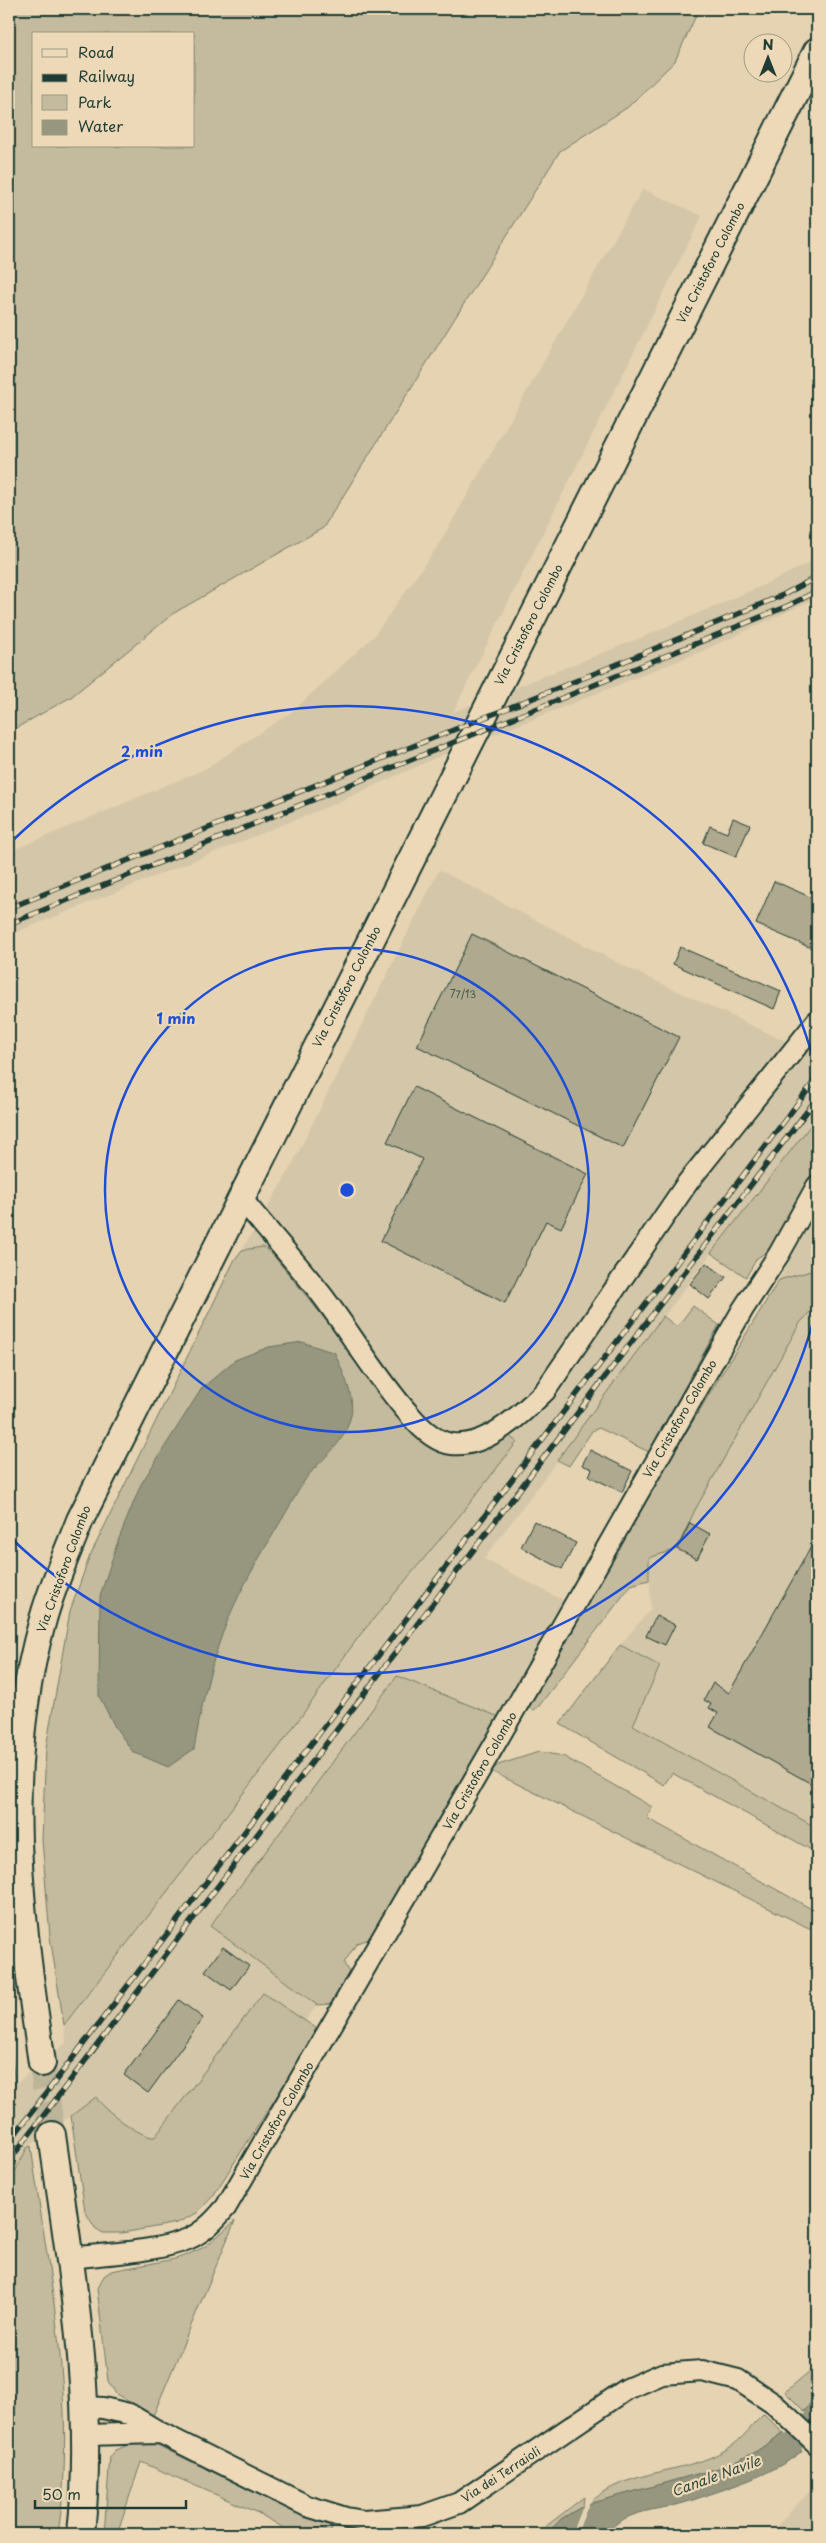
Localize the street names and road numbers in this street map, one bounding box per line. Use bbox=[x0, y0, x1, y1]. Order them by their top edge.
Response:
street label: Via Cristoforo Colombo bbox=[672, 198, 749, 326]
street label: Via Cristoforo Colombo bbox=[490, 560, 567, 688]
street label: Via Cristoforo Colombo bbox=[308, 922, 385, 1050]
street label: Via Cristoforo Colombo bbox=[638, 1356, 721, 1481]
street label: Via Cristoforo Colombo bbox=[32, 1502, 95, 1635]
street label: Via Cristoforo Colombo bbox=[438, 1708, 521, 1833]
street label: Via Cristoforo Colombo bbox=[235, 2058, 318, 2183]
street label: Via dei Terraioli bbox=[457, 2442, 544, 2507]

